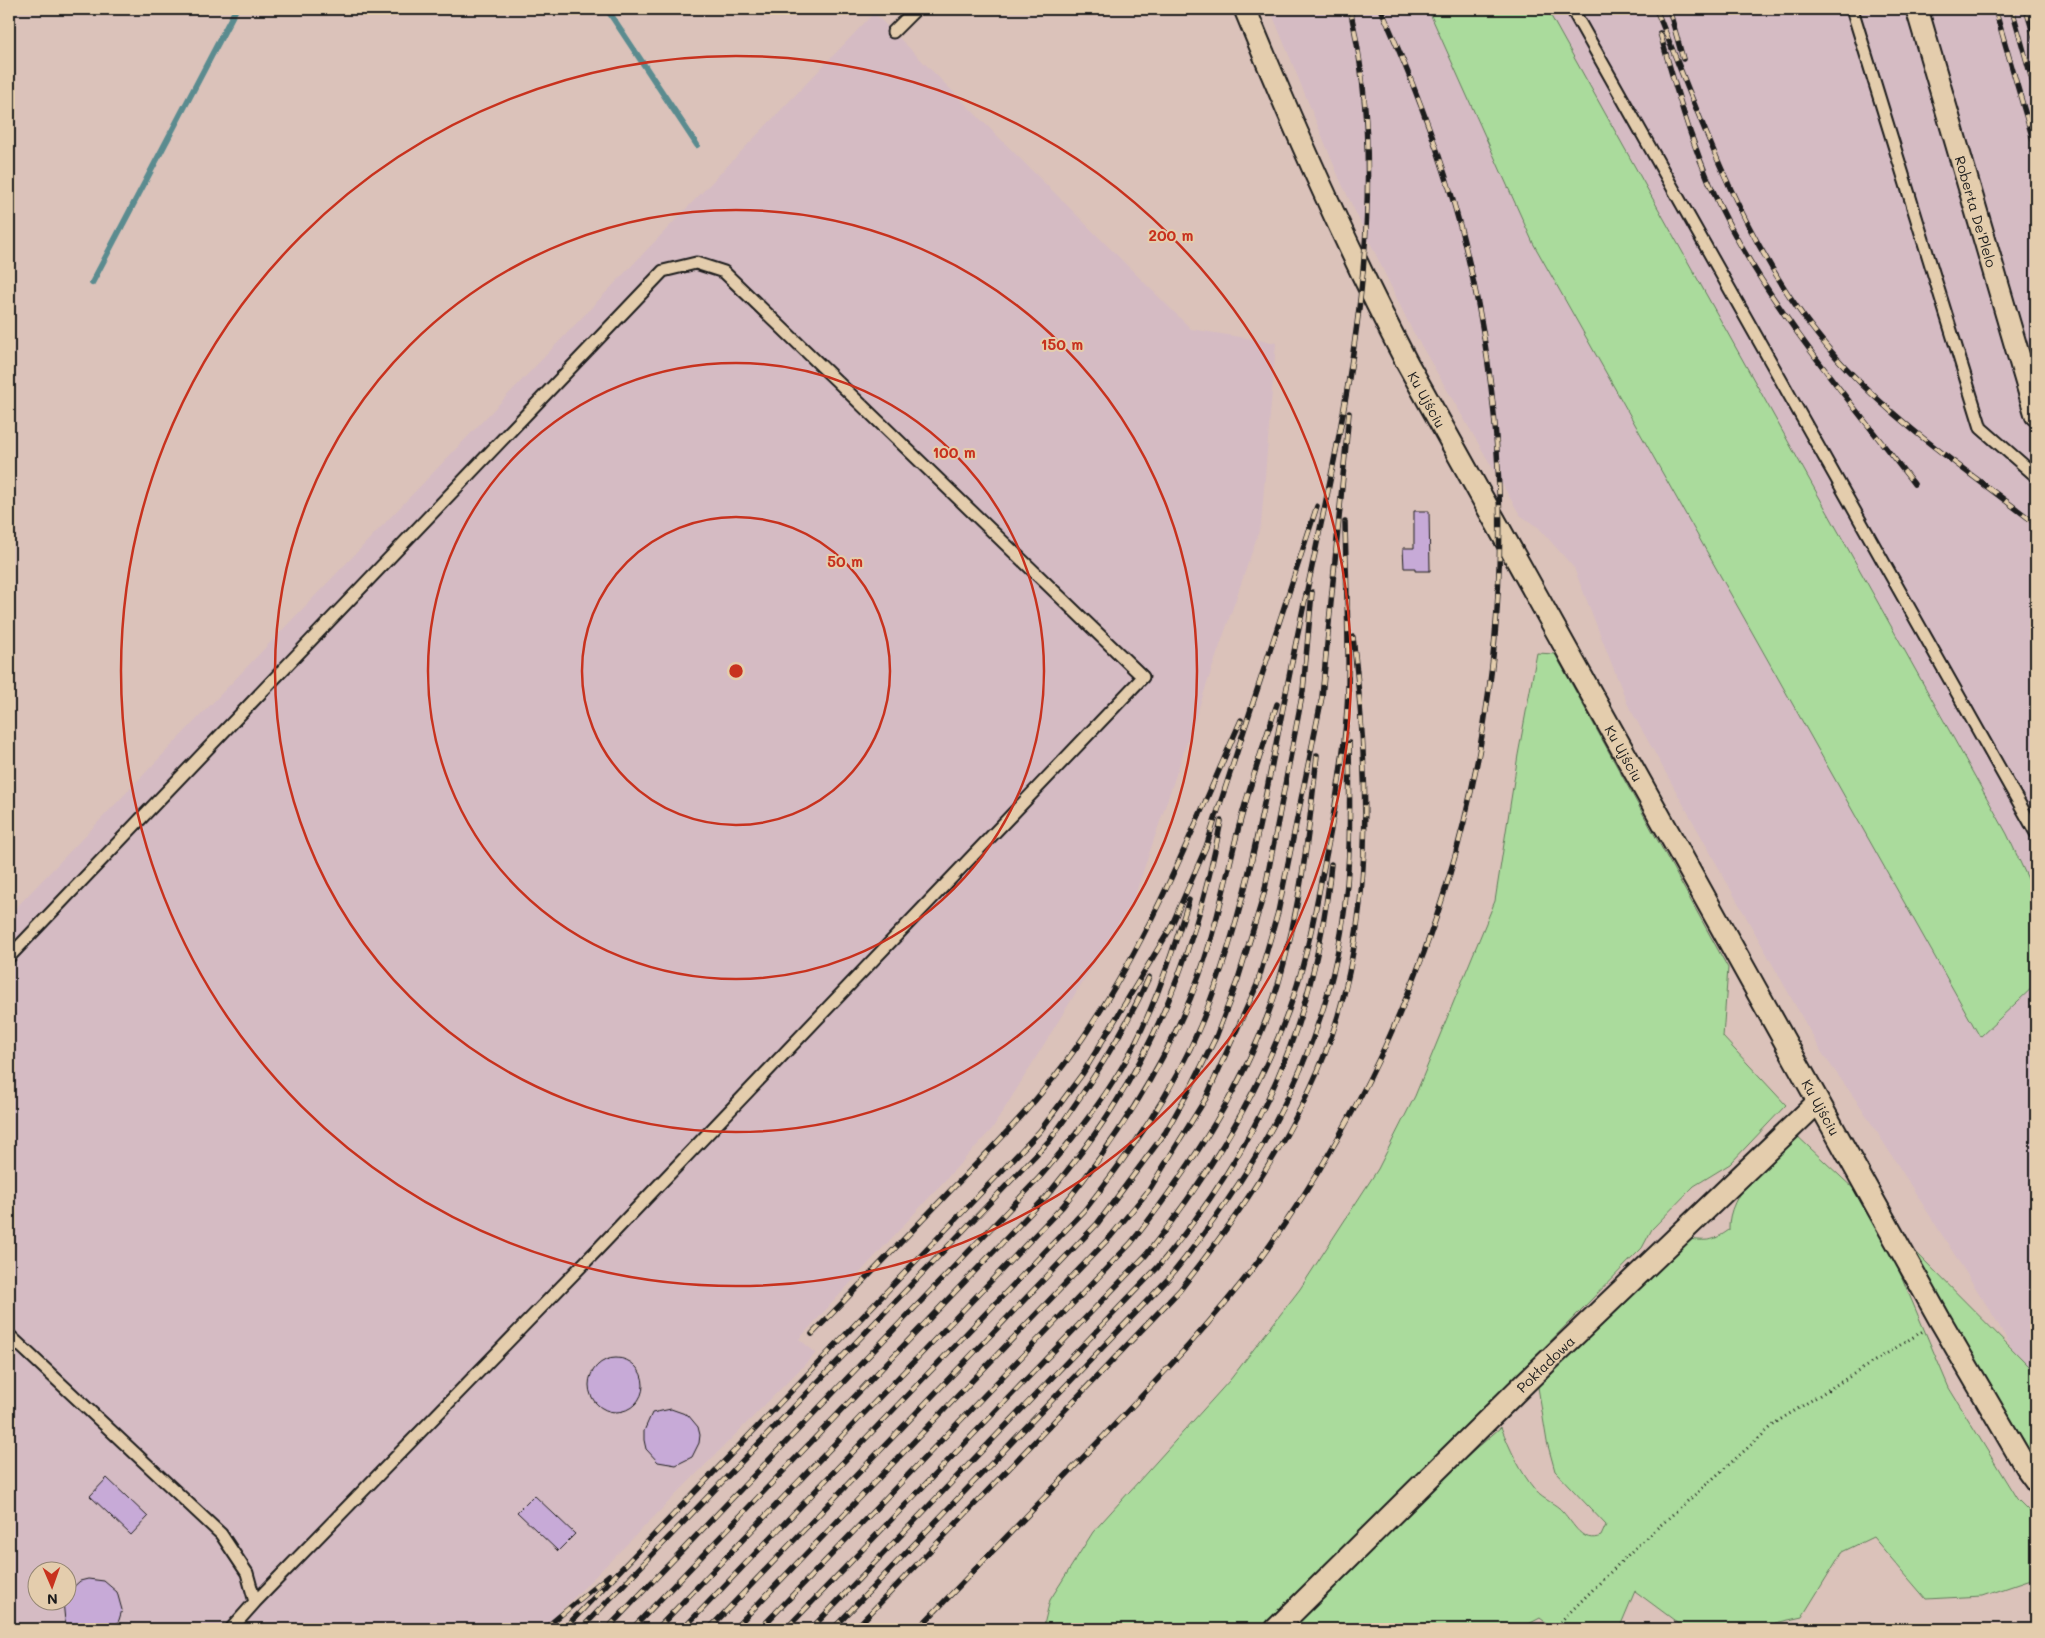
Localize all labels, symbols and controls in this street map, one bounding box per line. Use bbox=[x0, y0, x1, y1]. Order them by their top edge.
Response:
street label: Roberta De'Plelo bbox=[1951, 153, 2002, 269]
text: 200 m bbox=[1149, 225, 1194, 245]
text: 150 m bbox=[1041, 334, 1083, 354]
street label: Ku Ujściu bbox=[1404, 368, 1451, 431]
text: 100 m bbox=[932, 442, 976, 462]
text: 50 m bbox=[827, 551, 863, 571]
centre of rings bbox=[727, 662, 745, 680]
street label: Ku Ujściu bbox=[1601, 722, 1648, 785]
street label: Ku Ujściu bbox=[1798, 1075, 1845, 1139]
street label: Pokładowa bbox=[1512, 1331, 1579, 1396]
north arrow bbox=[28, 1560, 78, 1610]
text: N bbox=[47, 1590, 58, 1609]

